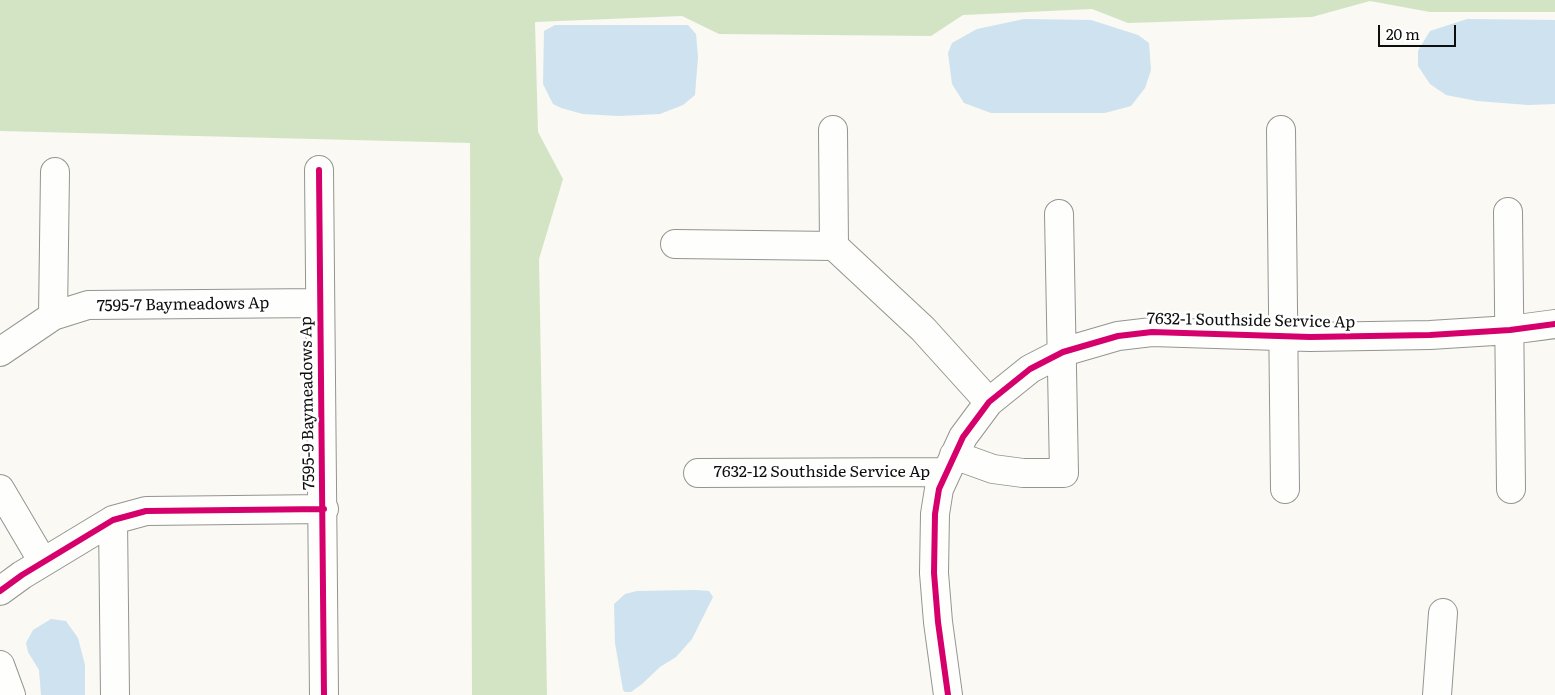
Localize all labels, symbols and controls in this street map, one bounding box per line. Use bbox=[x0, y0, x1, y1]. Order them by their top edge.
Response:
scale bar bbox=[1380, 15, 1458, 47]
text: 20 m bbox=[1386, 22, 1420, 45]
street label: 7595-7 Baymeadows Ap bbox=[97, 294, 269, 316]
street label: 7632-1 Southside Service Ap bbox=[1147, 310, 1355, 332]
street label: 7595-9 Baymeadows Ap bbox=[297, 316, 319, 490]
street label: 7632-12 Southside Service Ap bbox=[714, 462, 930, 482]

